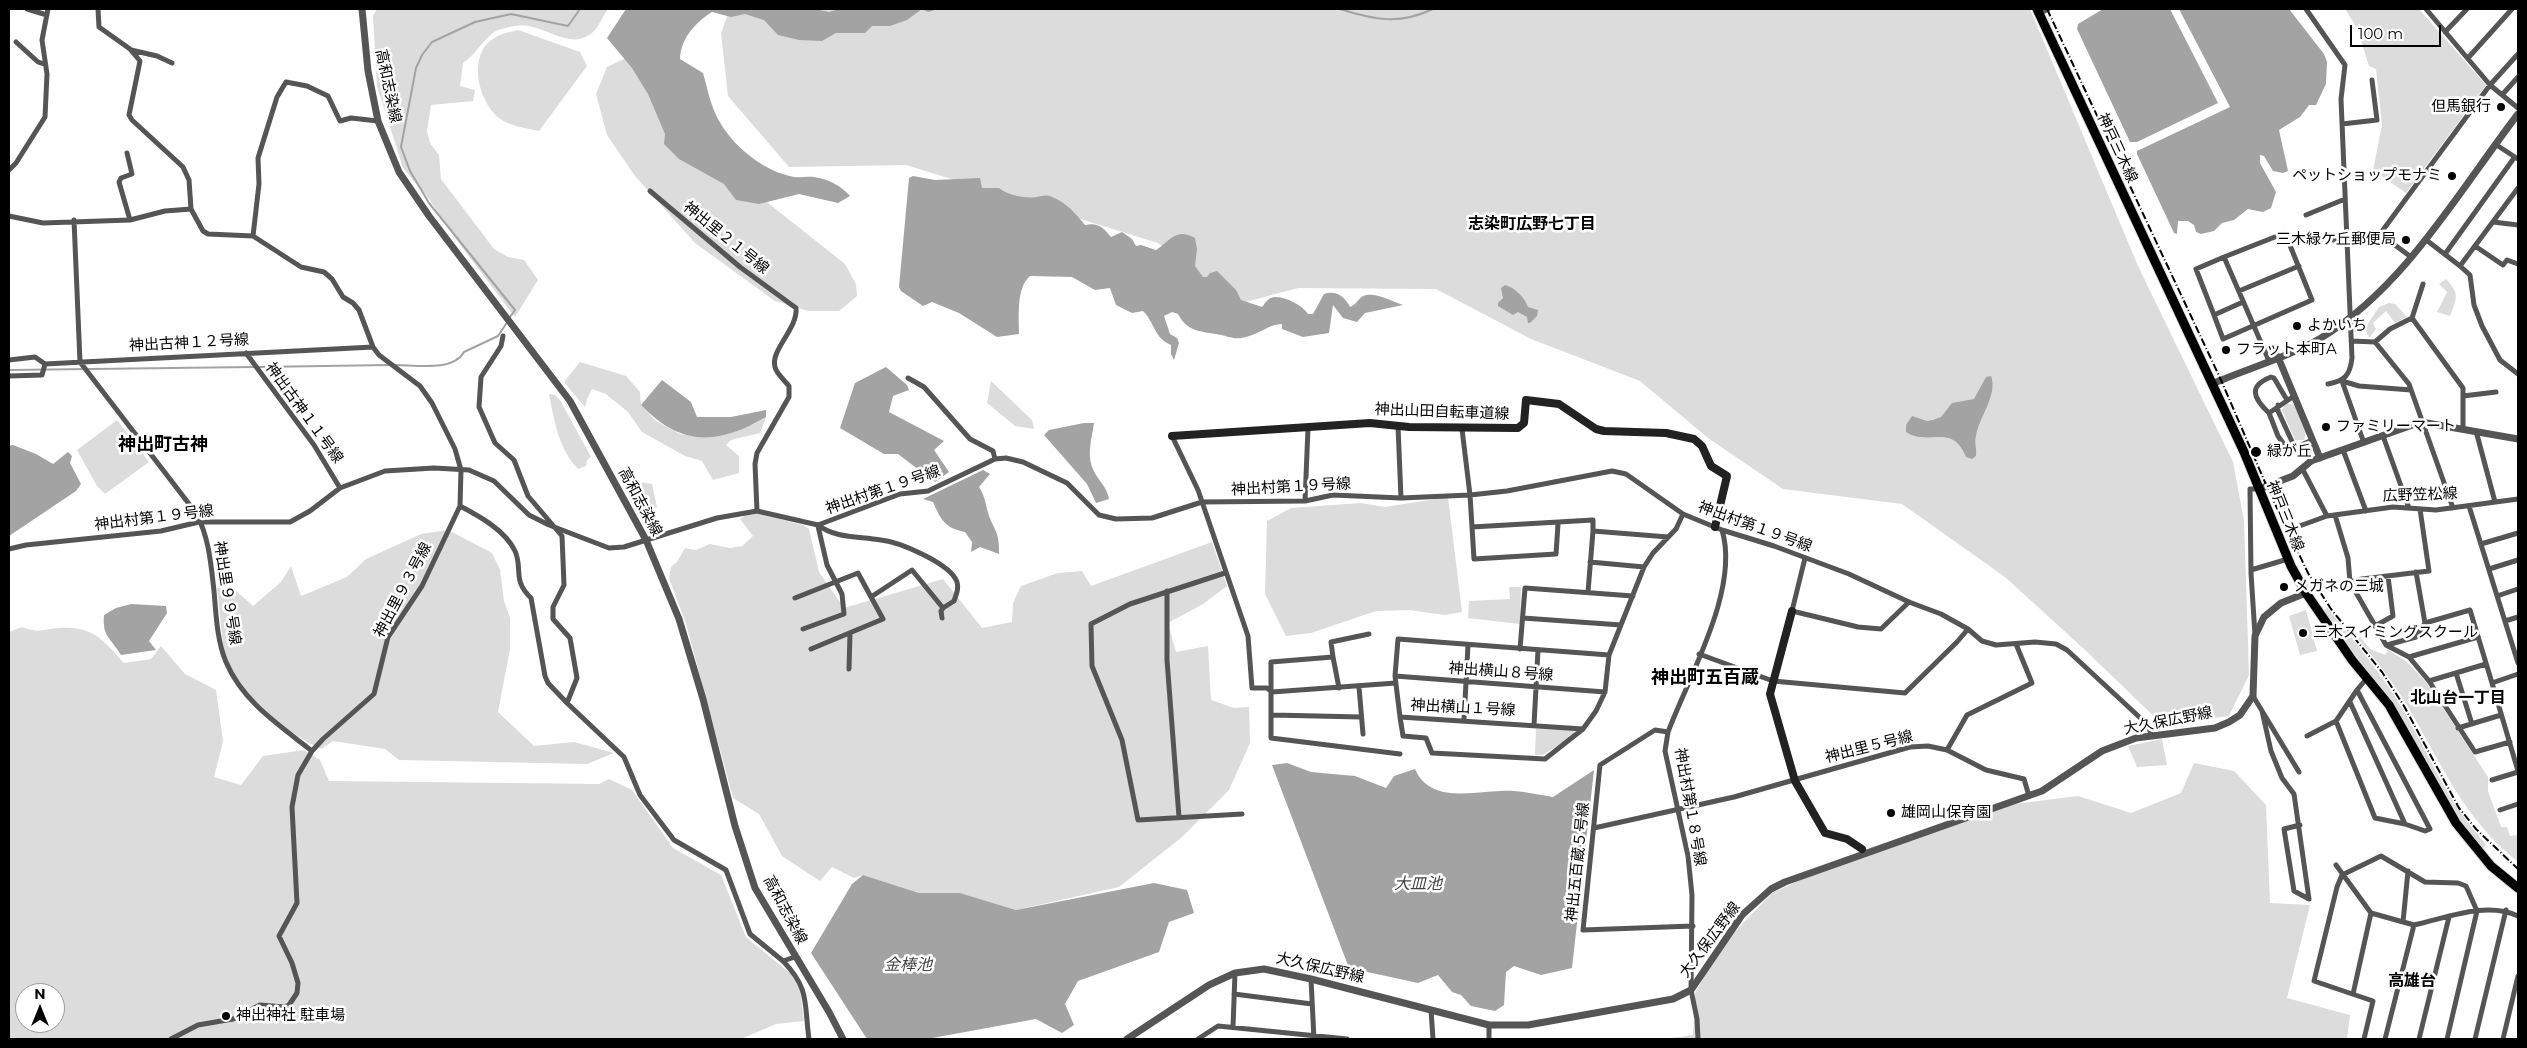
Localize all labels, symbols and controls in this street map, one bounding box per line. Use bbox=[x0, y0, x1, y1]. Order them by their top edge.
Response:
scale bar bbox=[2352, 15, 2443, 47]
text: 100 m bbox=[2358, 24, 2403, 43]
street label: 高和志染線 bbox=[371, 47, 405, 125]
place label: 但馬銀行 bbox=[2431, 98, 2491, 116]
marker: 但馬銀行 bbox=[2495, 101, 2507, 113]
street label: 神戸三木線 bbox=[2093, 110, 2141, 186]
place label: ペットショップモナミ bbox=[2292, 167, 2442, 185]
marker: ペットショップモナミ bbox=[2446, 170, 2458, 182]
street label: 神出里２１号線 bbox=[680, 198, 772, 278]
district label: 志染町広野七丁目 bbox=[1468, 214, 1596, 234]
place label: 三木緑ケ丘郵便局 bbox=[2276, 231, 2396, 249]
marker: 三木緑ケ丘郵便局 bbox=[2400, 234, 2412, 246]
place label: よかいち bbox=[2307, 317, 2367, 335]
marker: よかいち bbox=[2291, 320, 2303, 332]
street label: 神出古神１２号線 bbox=[129, 331, 249, 355]
place label: フラット本町A bbox=[2236, 341, 2337, 359]
marker: フラット本町A bbox=[2220, 344, 2232, 356]
street label: 神出古神１１号線 bbox=[261, 359, 347, 467]
street label: 神出山田自転車道線 bbox=[1374, 401, 1510, 423]
place label: ファミリーマート bbox=[2336, 418, 2456, 436]
marker: ファミリーマート bbox=[2320, 421, 2332, 433]
district label: 神出町古神 bbox=[118, 434, 208, 456]
place label: 緑が丘 bbox=[2267, 443, 2312, 461]
marker: 緑が丘 bbox=[2249, 445, 2263, 459]
street label: 神出村第１９号線 bbox=[823, 462, 943, 518]
street label: 高和志染線 bbox=[614, 465, 666, 539]
street label: 神出村第１９号線 bbox=[1231, 475, 1351, 499]
street label: 神戸三木線 bbox=[2263, 478, 2307, 554]
street label: 広野笠松線 bbox=[2382, 485, 2458, 505]
street label: 神出村第１９号線 bbox=[1696, 498, 1814, 556]
street label: 神出村第１９号線 bbox=[93, 502, 215, 534]
street label: 神出里９３号線 bbox=[370, 539, 436, 641]
street label: 神出里９９号線 bbox=[210, 540, 244, 646]
place label: メガネの三城 bbox=[2294, 578, 2384, 596]
marker: メガネの三城 bbox=[2278, 581, 2290, 593]
place label: 三木スイミングスクール bbox=[2313, 624, 2478, 642]
marker: 三木スイミングスクール bbox=[2297, 627, 2309, 639]
street label: 神出横山８号線 bbox=[1448, 659, 1554, 685]
district label: 神出町五百蔵 bbox=[1651, 667, 1759, 689]
district label: 北山台一丁目 bbox=[2410, 688, 2506, 708]
street label: 神出横山１号線 bbox=[1410, 696, 1516, 720]
street label: 大久保広野線 bbox=[2122, 704, 2214, 738]
street label: 神出里５号線 bbox=[1823, 727, 1915, 767]
street label: 神出村第１８号線 bbox=[1671, 746, 1709, 868]
street label: 神出五百蔵５号線 bbox=[1563, 801, 1593, 923]
place label: 雄岡山保育園 bbox=[1901, 804, 1991, 822]
marker: 雄岡山保育園 bbox=[1885, 807, 1897, 819]
street label: 高和志染線 bbox=[759, 873, 811, 947]
water label: 大皿池 bbox=[1394, 874, 1442, 894]
street label: 大久保広野線 bbox=[1676, 899, 1744, 981]
street label: 大久保広野線 bbox=[1274, 949, 1366, 987]
water label: 金棒池 bbox=[884, 955, 932, 975]
district label: 高雄台 bbox=[2388, 971, 2436, 991]
north arrow bbox=[15, 983, 65, 1033]
text: N bbox=[34, 985, 46, 1003]
place label: 神出神社 駐車場 bbox=[236, 1007, 345, 1025]
marker: 神出神社 駐車場 bbox=[220, 1010, 232, 1022]

